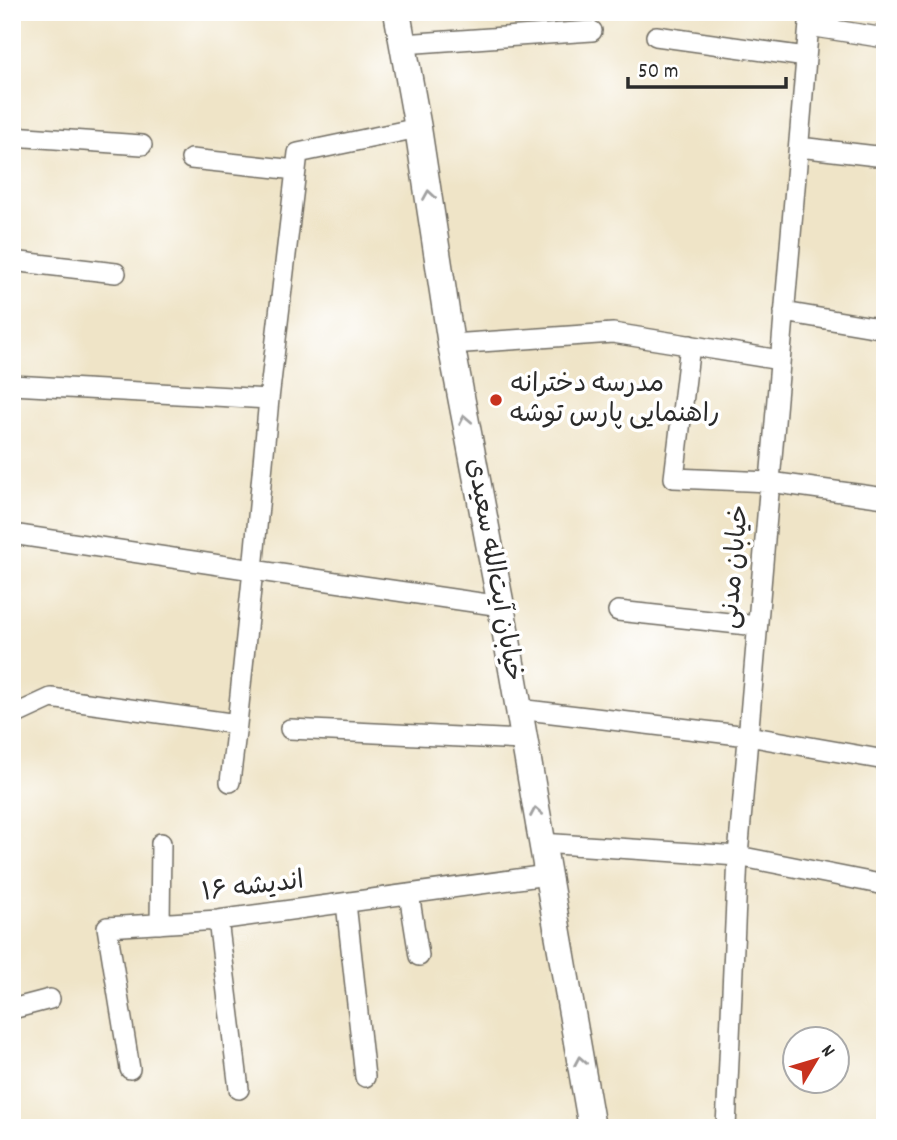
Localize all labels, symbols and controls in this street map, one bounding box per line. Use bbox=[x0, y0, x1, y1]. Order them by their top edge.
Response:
scale bar bbox=[628, 46, 785, 90]
text: 50 m bbox=[638, 58, 678, 88]
one-way arrow bbox=[421, 189, 436, 201]
place label: مدرسه دخترانه راهنمایی پارس توشه bbox=[510, 367, 720, 434]
marker: مدرسه دخترانه راهنمایی پارس توشه bbox=[488, 392, 504, 408]
one-way arrow bbox=[459, 414, 474, 426]
street label: خیابان آیت‌الله سعیدی bbox=[455, 456, 531, 684]
street label: خیابان مدنی bbox=[712, 503, 760, 631]
one-way arrow bbox=[529, 806, 544, 818]
street label: اندیشه ۱۶ bbox=[200, 863, 306, 913]
north arrow bbox=[782, 1024, 852, 1094]
text: N bbox=[813, 1040, 840, 1064]
one-way arrow bbox=[573, 1055, 588, 1066]

